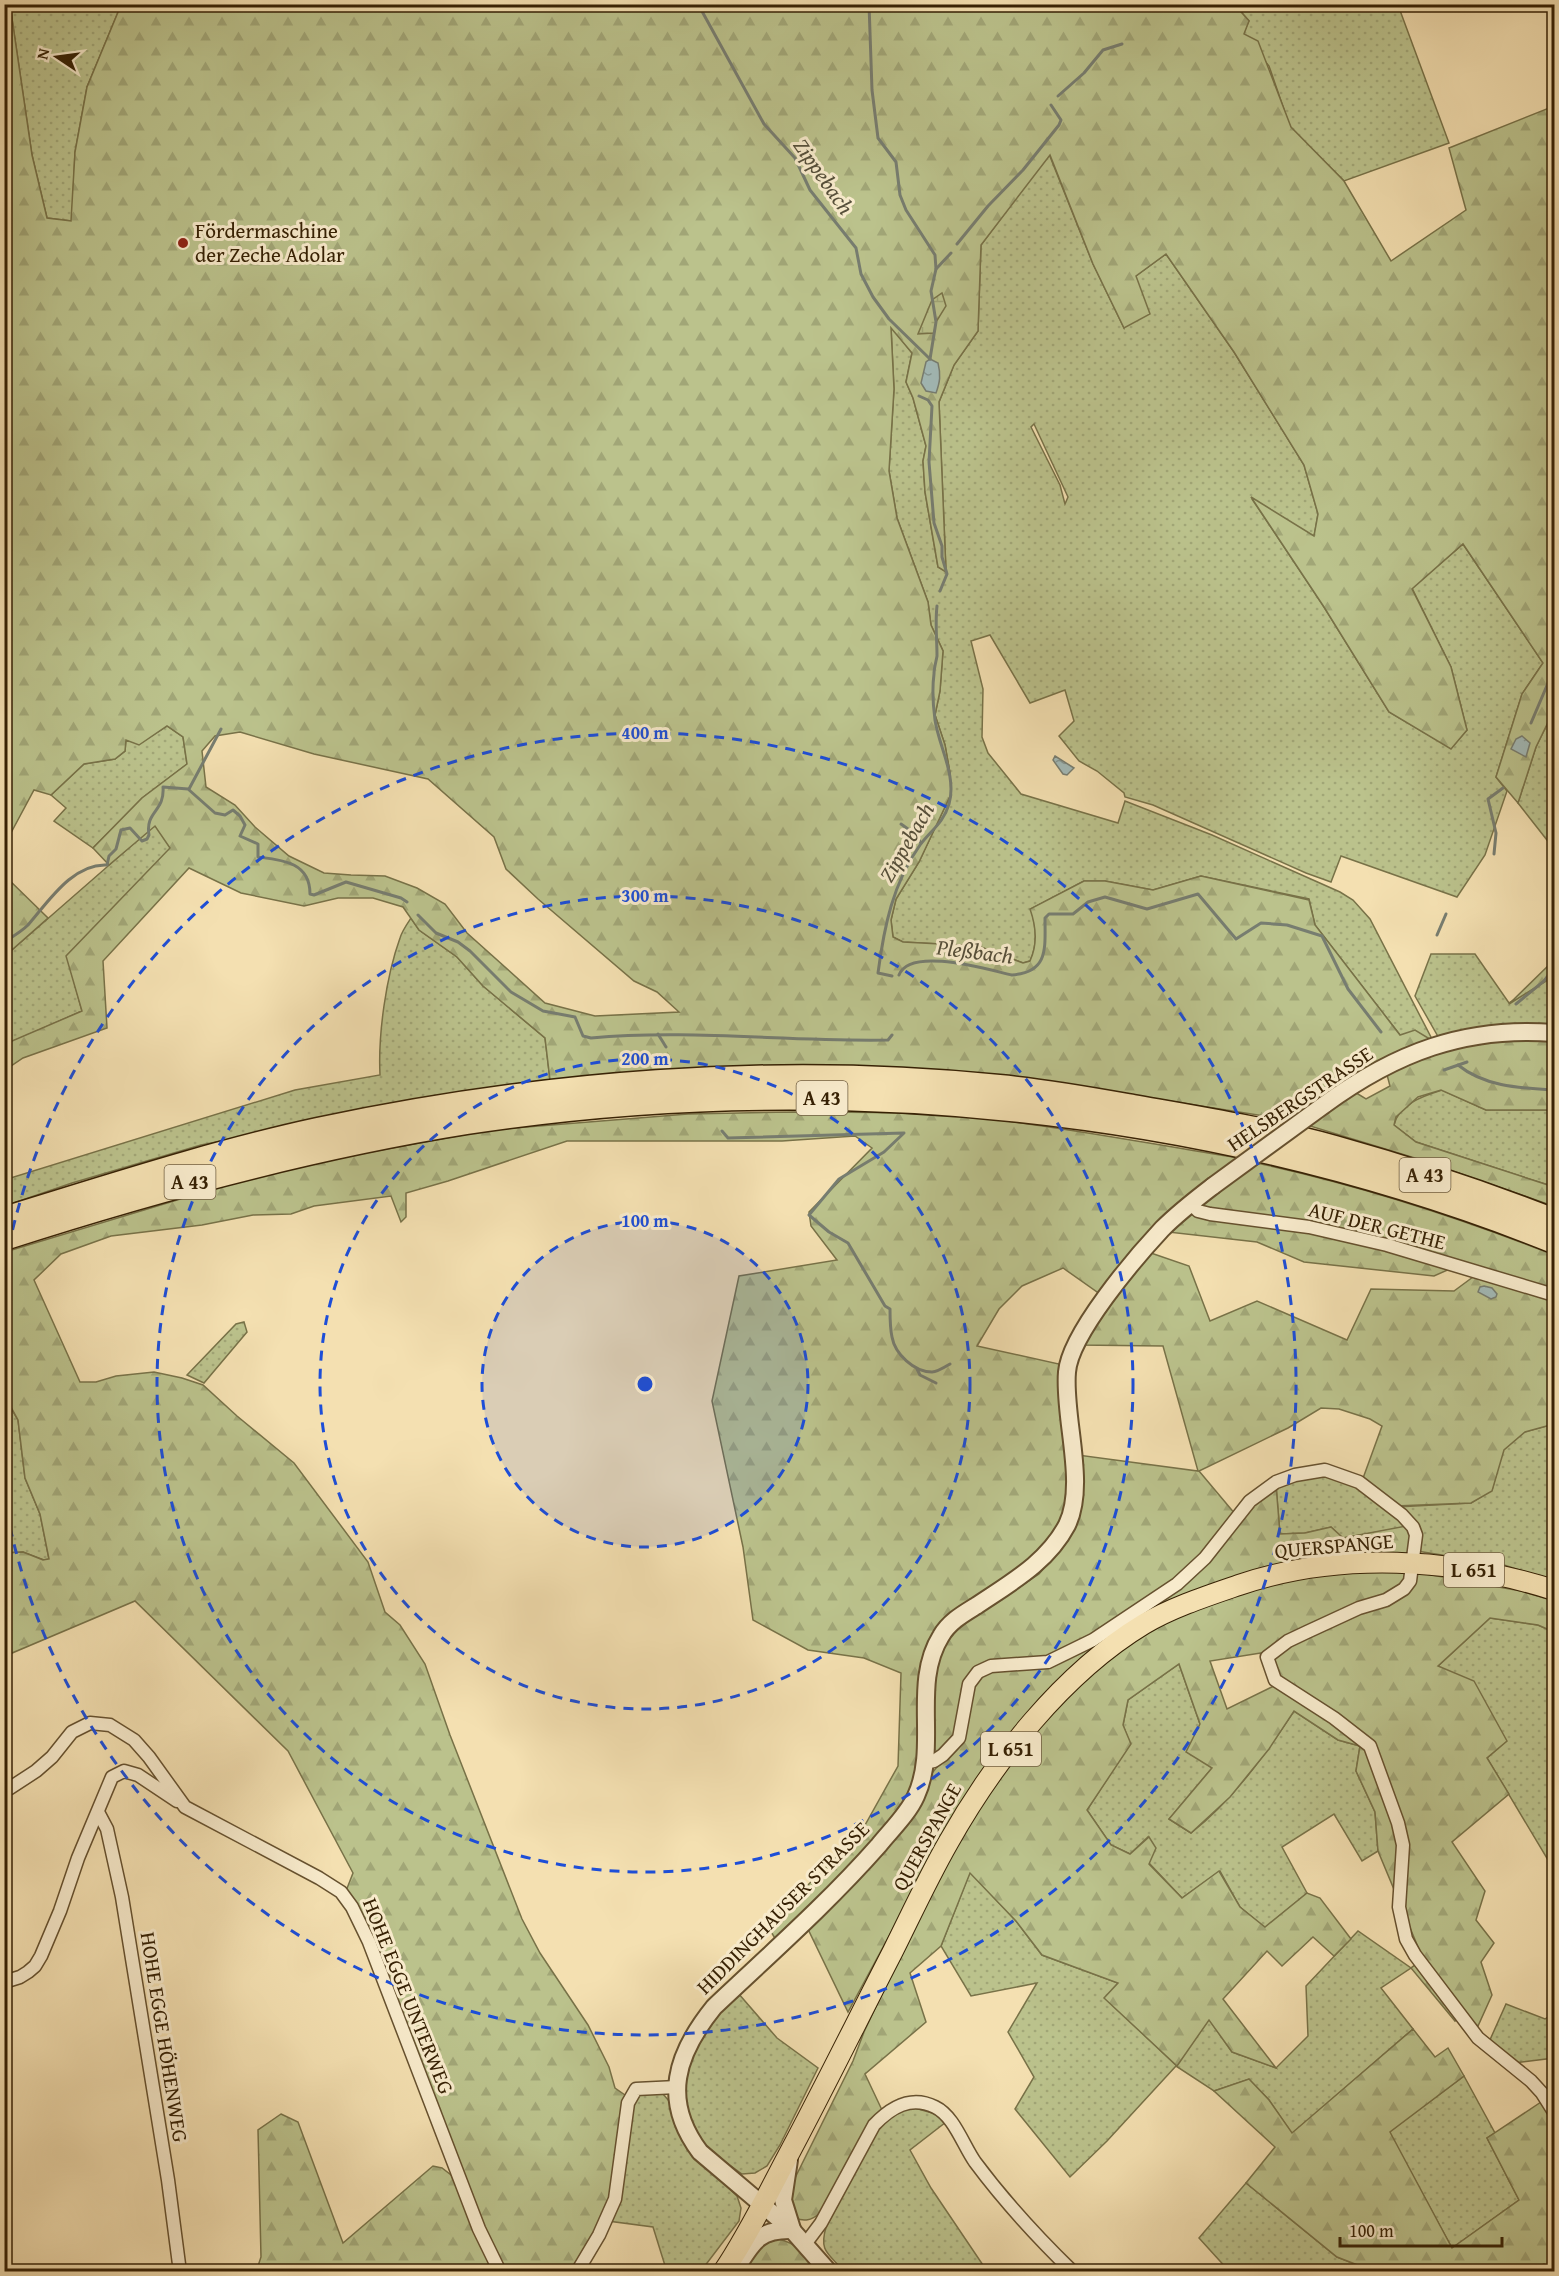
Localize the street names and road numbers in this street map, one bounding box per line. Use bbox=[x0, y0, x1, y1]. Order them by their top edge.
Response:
street label: HELSBERGSTRASSE bbox=[1221, 1038, 1379, 1159]
road number: A 43 bbox=[796, 1081, 848, 1115]
road number: A 43 bbox=[1400, 1158, 1450, 1192]
road number: A 43 bbox=[164, 1165, 216, 1199]
street label: AUF DER GETHE bbox=[1305, 1194, 1449, 1258]
street label: QUERSPANGE bbox=[1273, 1525, 1395, 1566]
road number: L 651 bbox=[1444, 1553, 1504, 1587]
road number: L 651 bbox=[981, 1732, 1041, 1766]
street label: QUERSPANGE bbox=[884, 1777, 969, 1896]
street label: HIDDINGHAUSER STRASSE bbox=[689, 1814, 877, 2001]
street label: HOHE EGGE UNTERWEG bbox=[355, 1893, 462, 2098]
street label: HOHE EGGE HÖHENWEG bbox=[133, 1930, 196, 2144]

